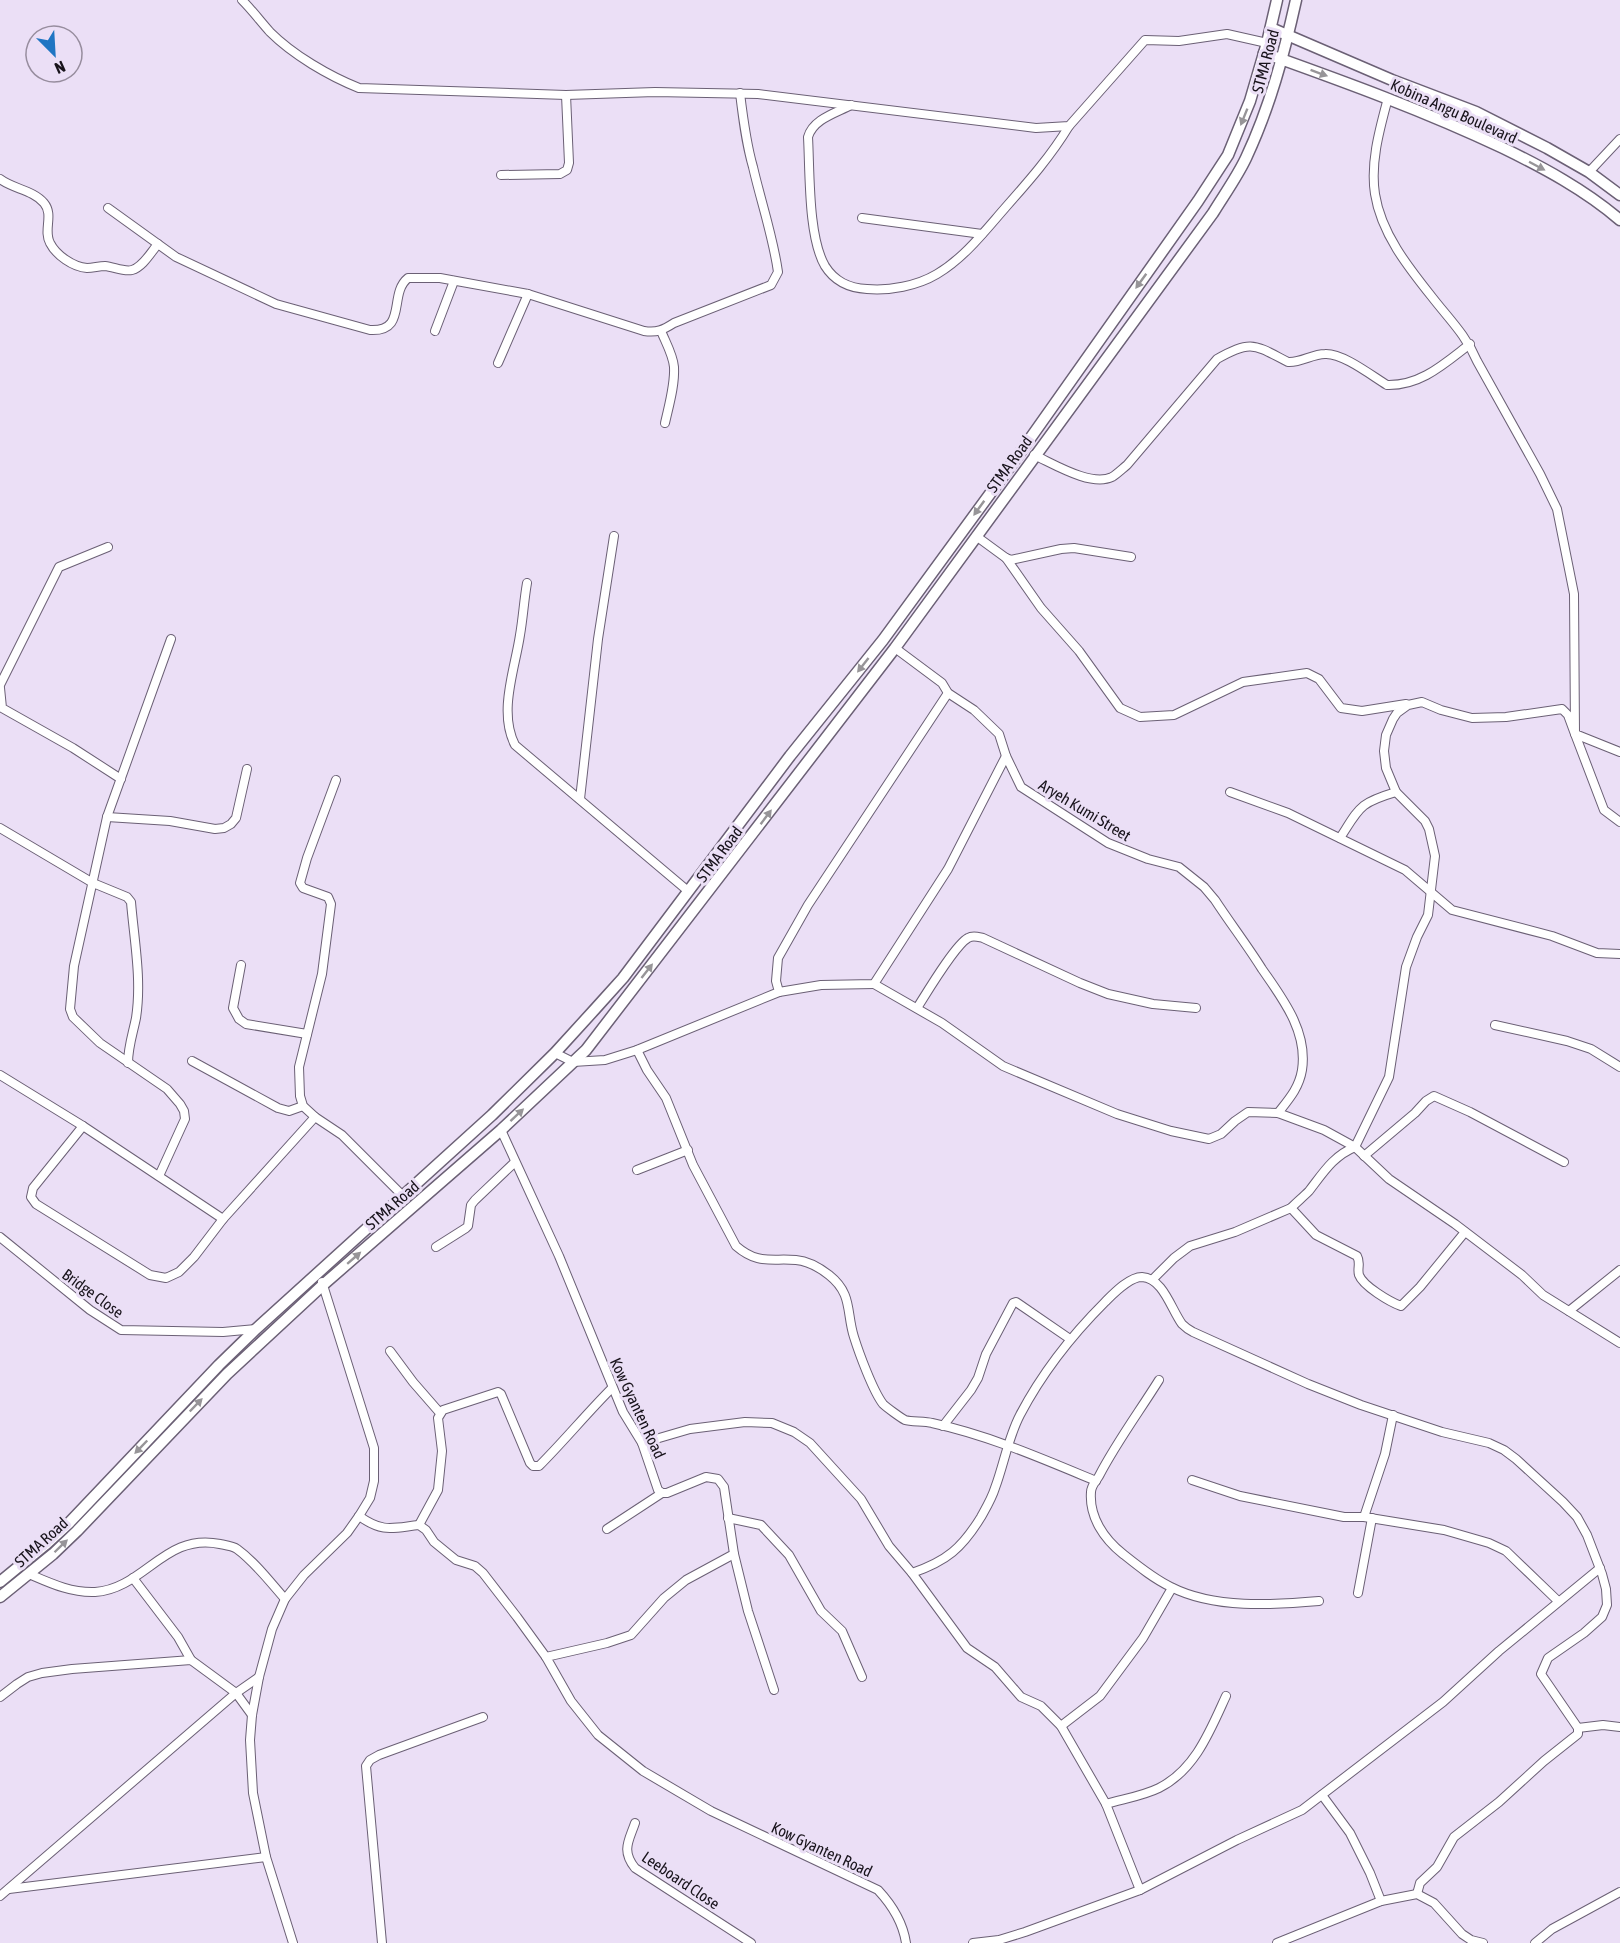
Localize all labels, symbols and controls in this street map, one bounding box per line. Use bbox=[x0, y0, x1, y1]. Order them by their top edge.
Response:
north arrow bbox=[24, 24, 84, 84]
street label: STMA Road bbox=[1248, 27, 1282, 95]
text: N bbox=[52, 58, 68, 78]
one-way arrow bbox=[1310, 68, 1328, 78]
street label: Kobina Angu Boulevard bbox=[1388, 75, 1520, 148]
one-way arrow bbox=[1239, 108, 1249, 126]
one-way arrow bbox=[1528, 160, 1546, 170]
one-way arrow bbox=[1135, 273, 1147, 289]
street label: STMA Road bbox=[983, 432, 1035, 496]
one-way arrow bbox=[973, 501, 985, 516]
one-way arrow bbox=[856, 657, 869, 673]
street label: Aryeh Kumi Street bbox=[1035, 775, 1135, 846]
one-way arrow bbox=[760, 809, 773, 825]
street label: STMA Road bbox=[692, 823, 746, 885]
one-way arrow bbox=[641, 963, 653, 979]
one-way arrow bbox=[509, 1109, 523, 1123]
street label: STMA Road bbox=[362, 1177, 422, 1233]
one-way arrow bbox=[346, 1252, 361, 1265]
street label: Bridge Close bbox=[58, 1265, 127, 1322]
street label: Kow Gyanten Road bbox=[606, 1355, 669, 1462]
one-way arrow bbox=[189, 1399, 203, 1413]
one-way arrow bbox=[134, 1439, 148, 1454]
street label: STMA Road bbox=[11, 1514, 71, 1570]
one-way arrow bbox=[54, 1539, 69, 1553]
street label: Kow Gyanten Road bbox=[768, 1818, 875, 1881]
street label: Leeboard Close bbox=[639, 1848, 723, 1912]

